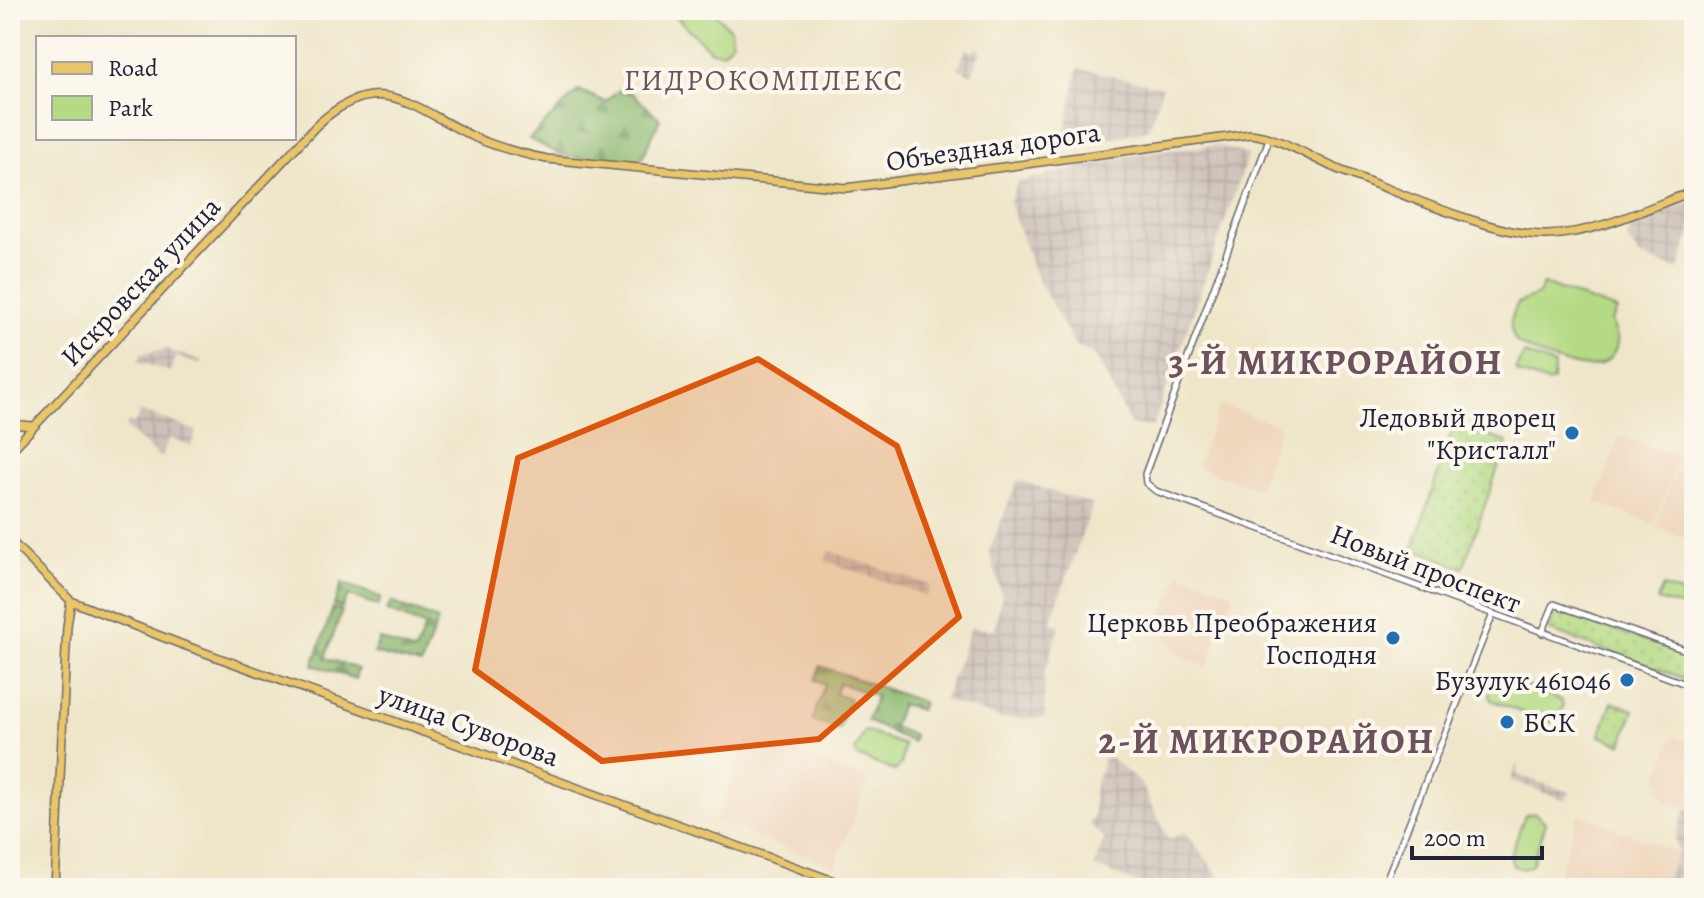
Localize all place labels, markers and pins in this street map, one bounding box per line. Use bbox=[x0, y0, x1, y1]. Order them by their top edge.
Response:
place label: Ледовый дворец "Кристалл" bbox=[1359, 399, 1556, 469]
marker: Ледовый дворец "Кристалл" bbox=[1563, 424, 1581, 442]
place label: Церковь Преображения Господня bbox=[1087, 604, 1377, 674]
marker: Церковь Преображения Господня bbox=[1384, 629, 1402, 647]
place label: Бузулук 461046 bbox=[1435, 662, 1611, 700]
marker: Бузулук 461046 bbox=[1618, 671, 1636, 689]
place label: БСК bbox=[1523, 704, 1575, 742]
marker: БСК bbox=[1498, 713, 1516, 731]

